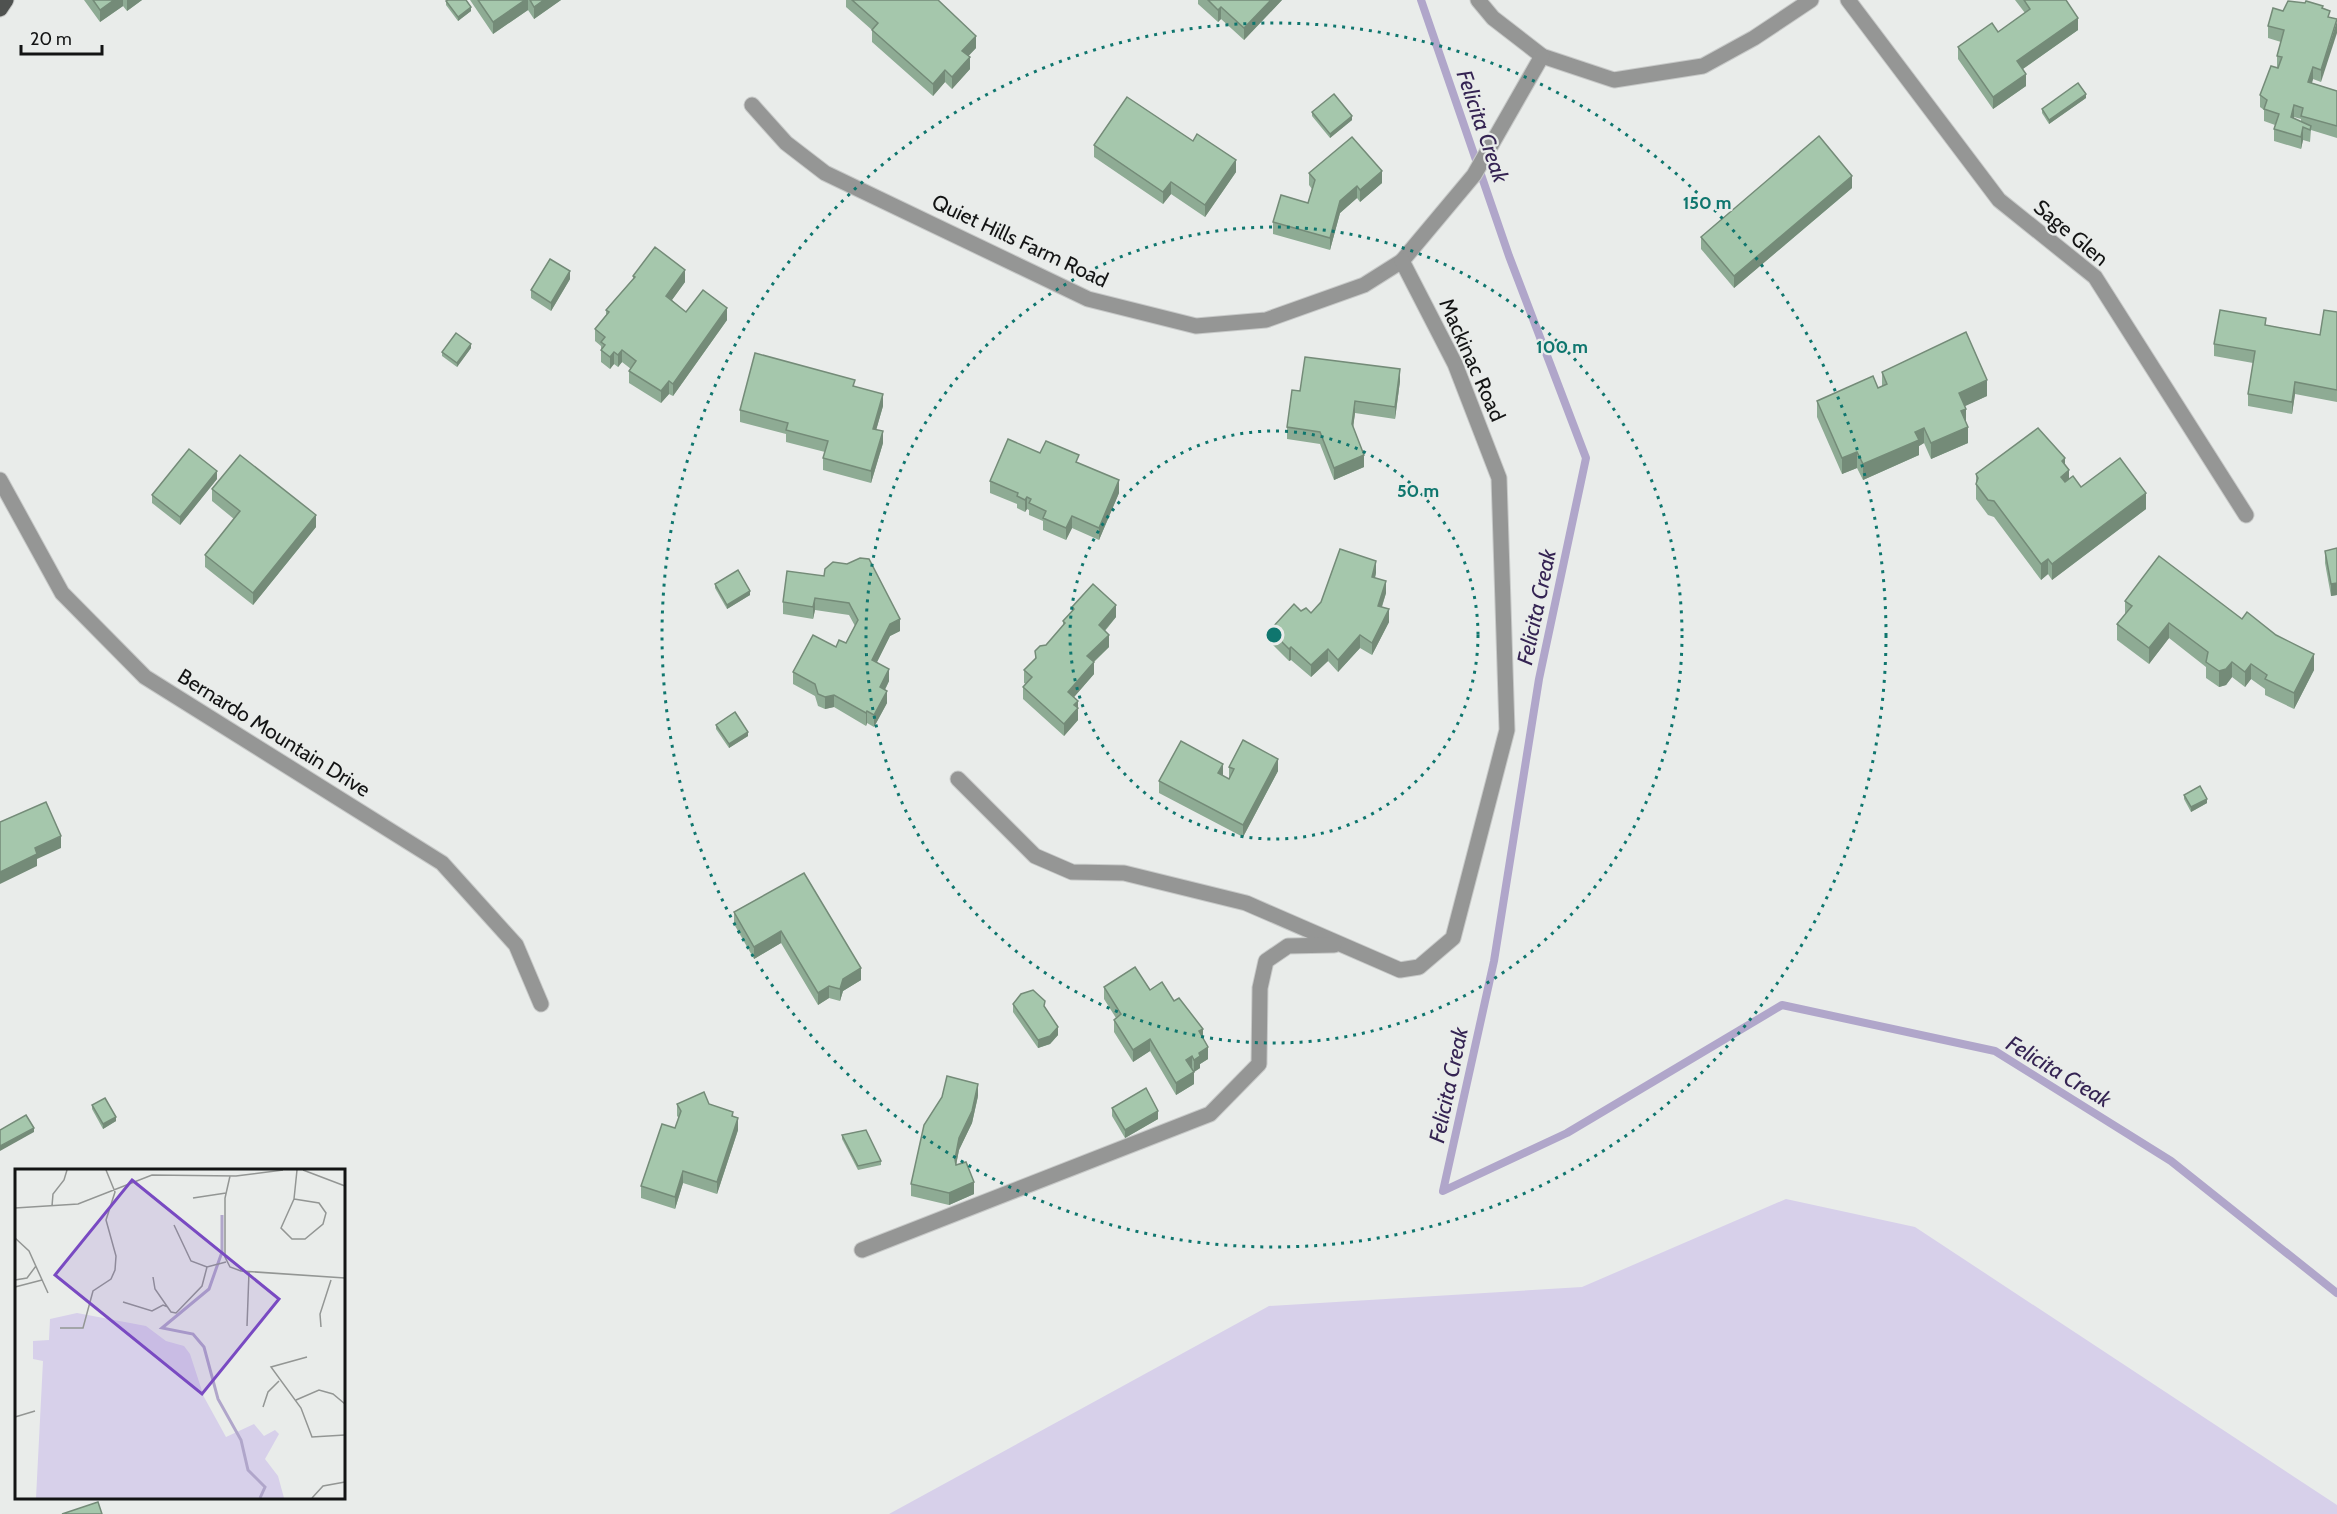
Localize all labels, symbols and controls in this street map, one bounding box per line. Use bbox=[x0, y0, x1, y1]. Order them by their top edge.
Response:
scale bar bbox=[21, 18, 102, 56]
text: 20 m bbox=[30, 28, 72, 50]
water label: Felicita Creak bbox=[1451, 66, 1515, 187]
street label: Quiet Hills Farm Road bbox=[928, 189, 1112, 292]
text: 150 m bbox=[1683, 192, 1731, 214]
street label: Sage Glen bbox=[2029, 194, 2114, 271]
street label: Mackinac Road bbox=[1434, 294, 1511, 425]
text: 100 m bbox=[1536, 336, 1588, 358]
text: 50 m bbox=[1397, 480, 1439, 502]
water label: Felicita Creak bbox=[1511, 546, 1562, 667]
centre of rings bbox=[1264, 625, 1284, 645]
street label: Bernardo Mountain Drive bbox=[173, 663, 375, 802]
water label: Felicita Creak bbox=[1423, 1024, 1474, 1145]
water label: Felicita Creak bbox=[2001, 1030, 2116, 1114]
inset map bbox=[15, 1169, 345, 1499]

